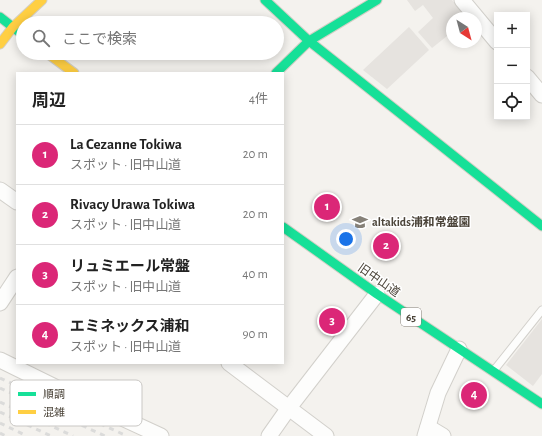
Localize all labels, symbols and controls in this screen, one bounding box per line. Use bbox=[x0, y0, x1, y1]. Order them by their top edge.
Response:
north arrow bbox=[446, 12, 482, 48]
map controls bbox=[494, 12, 530, 120]
button: + bbox=[494, 12, 530, 48]
search box bbox=[16, 16, 284, 60]
icon: search bbox=[30, 27, 52, 49]
text: ここで検索 bbox=[62, 32, 137, 47]
button: − bbox=[494, 48, 530, 84]
button: locate bbox=[494, 84, 530, 120]
text: 周辺 bbox=[32, 92, 66, 109]
text: 4件 bbox=[249, 93, 268, 106]
text: La Cezanne Tokiwa bbox=[70, 137, 182, 152]
text: 1 bbox=[43, 148, 47, 161]
text: 20 m bbox=[243, 148, 268, 161]
text: スポット · 旧中山道 bbox=[70, 159, 181, 172]
pin: 1 bbox=[314, 192, 340, 222]
text: Rivacy Urawa Tokiwa bbox=[70, 197, 195, 212]
text: 2 bbox=[42, 208, 48, 221]
text: 20 m bbox=[243, 208, 268, 221]
school or university icon: altakids浦和常盤園 bbox=[351, 213, 369, 231]
place label: altakids浦和常盤園 bbox=[372, 215, 471, 228]
text: スポット · 旧中山道 bbox=[70, 219, 181, 232]
your location bbox=[336, 229, 356, 249]
pin: 2 bbox=[373, 231, 399, 261]
text: リュミエール常盤 bbox=[70, 259, 190, 274]
street label: 旧中山道 bbox=[356, 260, 403, 299]
text: 3 bbox=[42, 268, 48, 281]
text: 40 m bbox=[242, 268, 268, 281]
text: スポット · 旧中山道 bbox=[70, 281, 181, 294]
pin: 3 bbox=[319, 306, 345, 336]
road number: 65 bbox=[401, 308, 421, 326]
text: エミネックス浦和 bbox=[70, 319, 190, 334]
text: 4 bbox=[42, 328, 48, 341]
text: 90 m bbox=[242, 328, 268, 341]
text: スポット · 旧中山道 bbox=[70, 341, 181, 354]
legend bbox=[10, 380, 142, 426]
pin: 4 bbox=[461, 380, 487, 410]
text: 順調 bbox=[43, 389, 65, 400]
text: 混雑 bbox=[43, 406, 65, 418]

